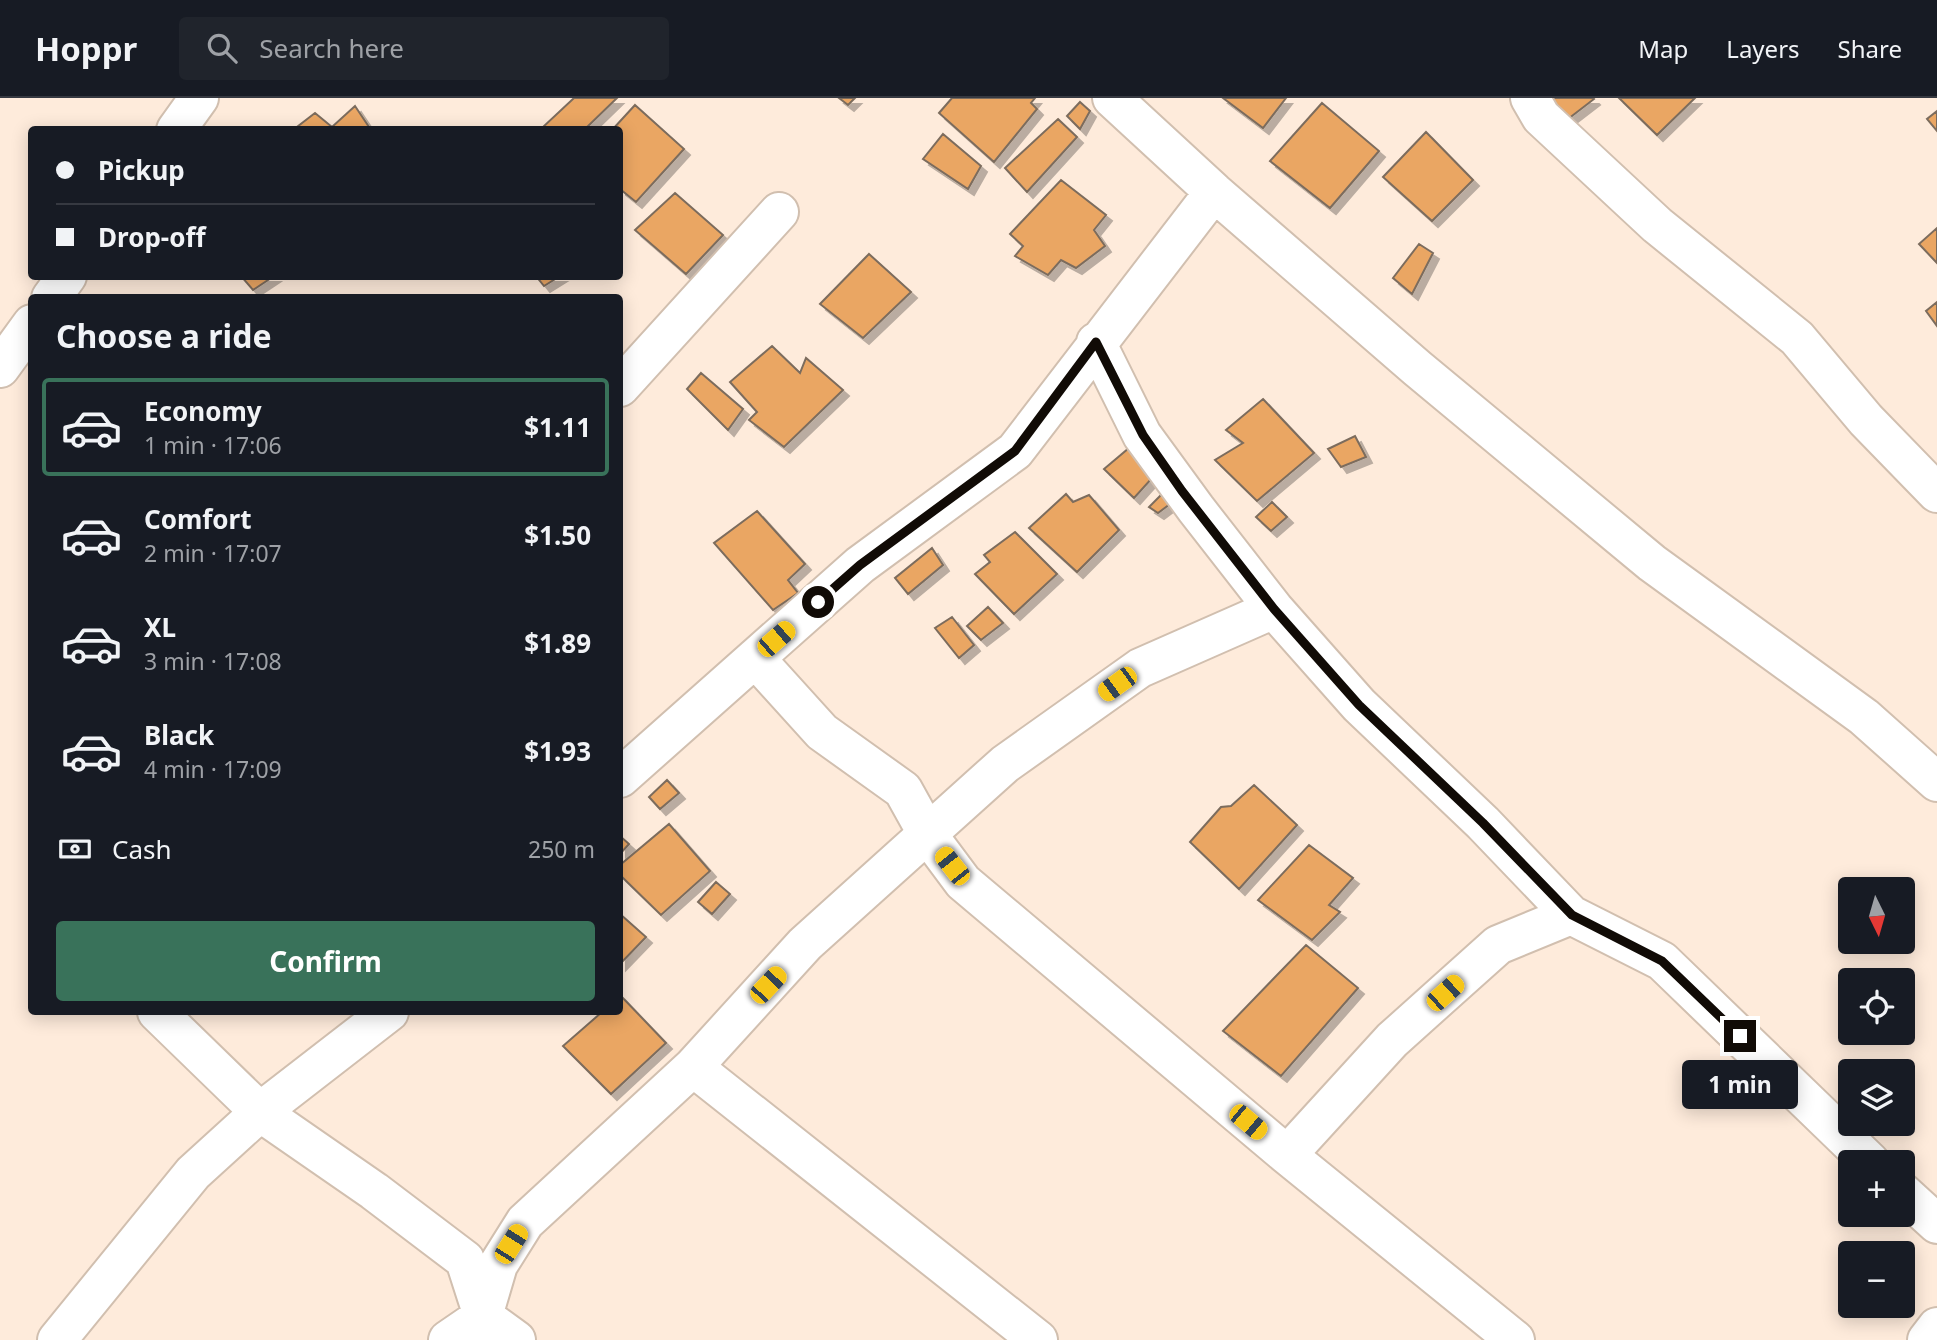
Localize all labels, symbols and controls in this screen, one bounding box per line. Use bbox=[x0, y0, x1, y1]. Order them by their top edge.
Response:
search box bbox=[179, 17, 669, 80]
text: Hoppr bbox=[35, 26, 137, 71]
icon: search bbox=[203, 29, 241, 67]
text: Search here bbox=[259, 30, 404, 66]
text: Map bbox=[1638, 32, 1688, 65]
text: Layers bbox=[1726, 32, 1800, 65]
text: Share bbox=[1838, 32, 1902, 65]
text: Pickup bbox=[98, 152, 185, 188]
text: Drop-off bbox=[98, 219, 205, 255]
text: Choose a ride bbox=[56, 314, 272, 357]
text: Economy bbox=[144, 393, 262, 429]
icon: car bbox=[60, 396, 123, 459]
text: $1.11 bbox=[524, 409, 591, 445]
text: 1 min · 17:06 bbox=[144, 429, 282, 461]
text: Comfort bbox=[144, 501, 252, 537]
icon: car bbox=[60, 504, 123, 567]
text: $1.50 bbox=[524, 517, 591, 553]
text: 2 min · 17:07 bbox=[144, 537, 282, 569]
route start bbox=[802, 586, 834, 618]
text: XL bbox=[144, 609, 176, 645]
icon: car bbox=[60, 612, 123, 675]
car bbox=[754, 617, 799, 661]
text: $1.89 bbox=[524, 625, 591, 661]
text: 3 min · 17:08 bbox=[144, 645, 282, 677]
car bbox=[1094, 663, 1141, 705]
text: Black bbox=[144, 717, 214, 753]
icon: car bbox=[60, 720, 123, 783]
text: $1.93 bbox=[524, 733, 591, 769]
text: 4 min · 17:09 bbox=[144, 753, 282, 785]
icon: cash bbox=[56, 830, 94, 868]
text: Cash bbox=[112, 831, 172, 867]
text: 250 m bbox=[528, 833, 595, 865]
car bbox=[931, 843, 974, 889]
north arrow bbox=[1838, 877, 1914, 954]
map controls bbox=[1838, 877, 1915, 1318]
button: Confirm bbox=[56, 921, 595, 1001]
car bbox=[746, 962, 791, 1008]
button: locate bbox=[1838, 968, 1915, 1045]
car bbox=[1423, 971, 1468, 1015]
route end bbox=[1724, 1020, 1756, 1052]
button: layers bbox=[1838, 1059, 1915, 1136]
callout: 1 min bbox=[1682, 1060, 1798, 1110]
text: 1 min bbox=[1708, 1068, 1772, 1100]
car bbox=[1226, 1100, 1271, 1144]
button: + bbox=[1838, 1150, 1915, 1227]
car bbox=[491, 1221, 532, 1267]
button: − bbox=[1838, 1241, 1915, 1318]

